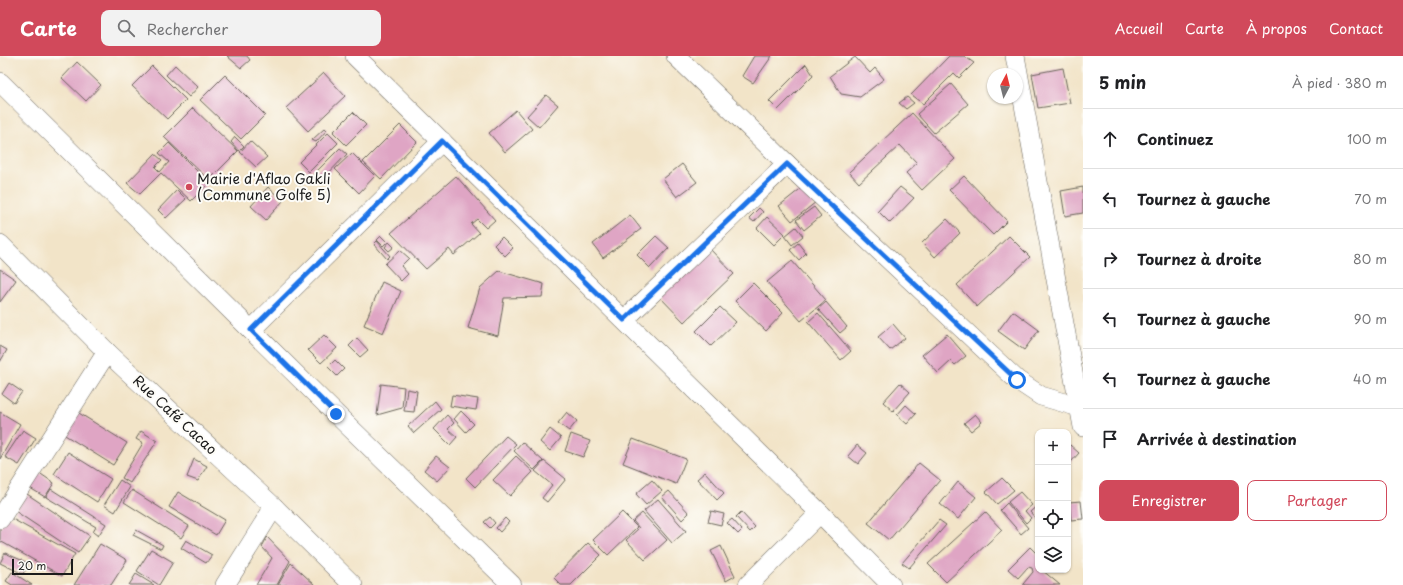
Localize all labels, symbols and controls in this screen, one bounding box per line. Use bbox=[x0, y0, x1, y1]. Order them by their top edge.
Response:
search box bbox=[101, 10, 381, 46]
text: Carte bbox=[20, 14, 77, 42]
icon: search bbox=[115, 17, 137, 39]
text: Rechercher bbox=[147, 17, 228, 40]
text: Accueil bbox=[1115, 18, 1163, 39]
text: Carte bbox=[1185, 18, 1224, 39]
text: À propos bbox=[1246, 18, 1307, 39]
text: Contact bbox=[1329, 18, 1383, 39]
north arrow bbox=[987, 68, 1023, 104]
text: 5 min bbox=[1099, 69, 1146, 95]
text: À pied · 380 m bbox=[1292, 73, 1387, 92]
text: Continuez bbox=[1137, 127, 1213, 150]
icon: ahead bbox=[1099, 128, 1121, 150]
text: 100 m bbox=[1347, 129, 1387, 148]
place label: Mairie d'Aflao Gakli (Commune Golfe 5) bbox=[197, 168, 331, 205]
marker: Mairie d'Aflao Gakli (Commune Golfe 5) bbox=[184, 182, 194, 192]
text: Tournez à gauche bbox=[1137, 187, 1271, 210]
icon: left bbox=[1099, 188, 1121, 210]
text: 70 m bbox=[1354, 189, 1387, 208]
text: Tournez à droite bbox=[1137, 247, 1262, 270]
icon: right bbox=[1099, 248, 1121, 270]
text: 80 m bbox=[1353, 249, 1387, 268]
text: Tournez à gauche bbox=[1137, 307, 1271, 330]
icon: left bbox=[1099, 308, 1121, 330]
text: 90 m bbox=[1354, 309, 1387, 328]
text: Tournez à gauche bbox=[1137, 367, 1271, 390]
icon: left bbox=[1099, 368, 1121, 390]
text: 40 m bbox=[1353, 369, 1387, 388]
street label: Rue Café Cacao bbox=[129, 370, 222, 459]
route start bbox=[1008, 371, 1026, 389]
route end bbox=[327, 405, 345, 423]
text: Arrivée à destination bbox=[1137, 427, 1297, 450]
icon: arrive bbox=[1099, 428, 1121, 450]
map controls bbox=[1035, 429, 1071, 573]
button: + bbox=[1035, 429, 1071, 465]
button: − bbox=[1035, 465, 1071, 501]
button: Enregistrer bbox=[1099, 480, 1239, 521]
button: Partager bbox=[1247, 480, 1387, 521]
button: locate bbox=[1035, 501, 1071, 537]
button: layers bbox=[1035, 537, 1071, 573]
scale bar bbox=[12, 557, 73, 576]
text: 20 m bbox=[18, 557, 46, 574]

